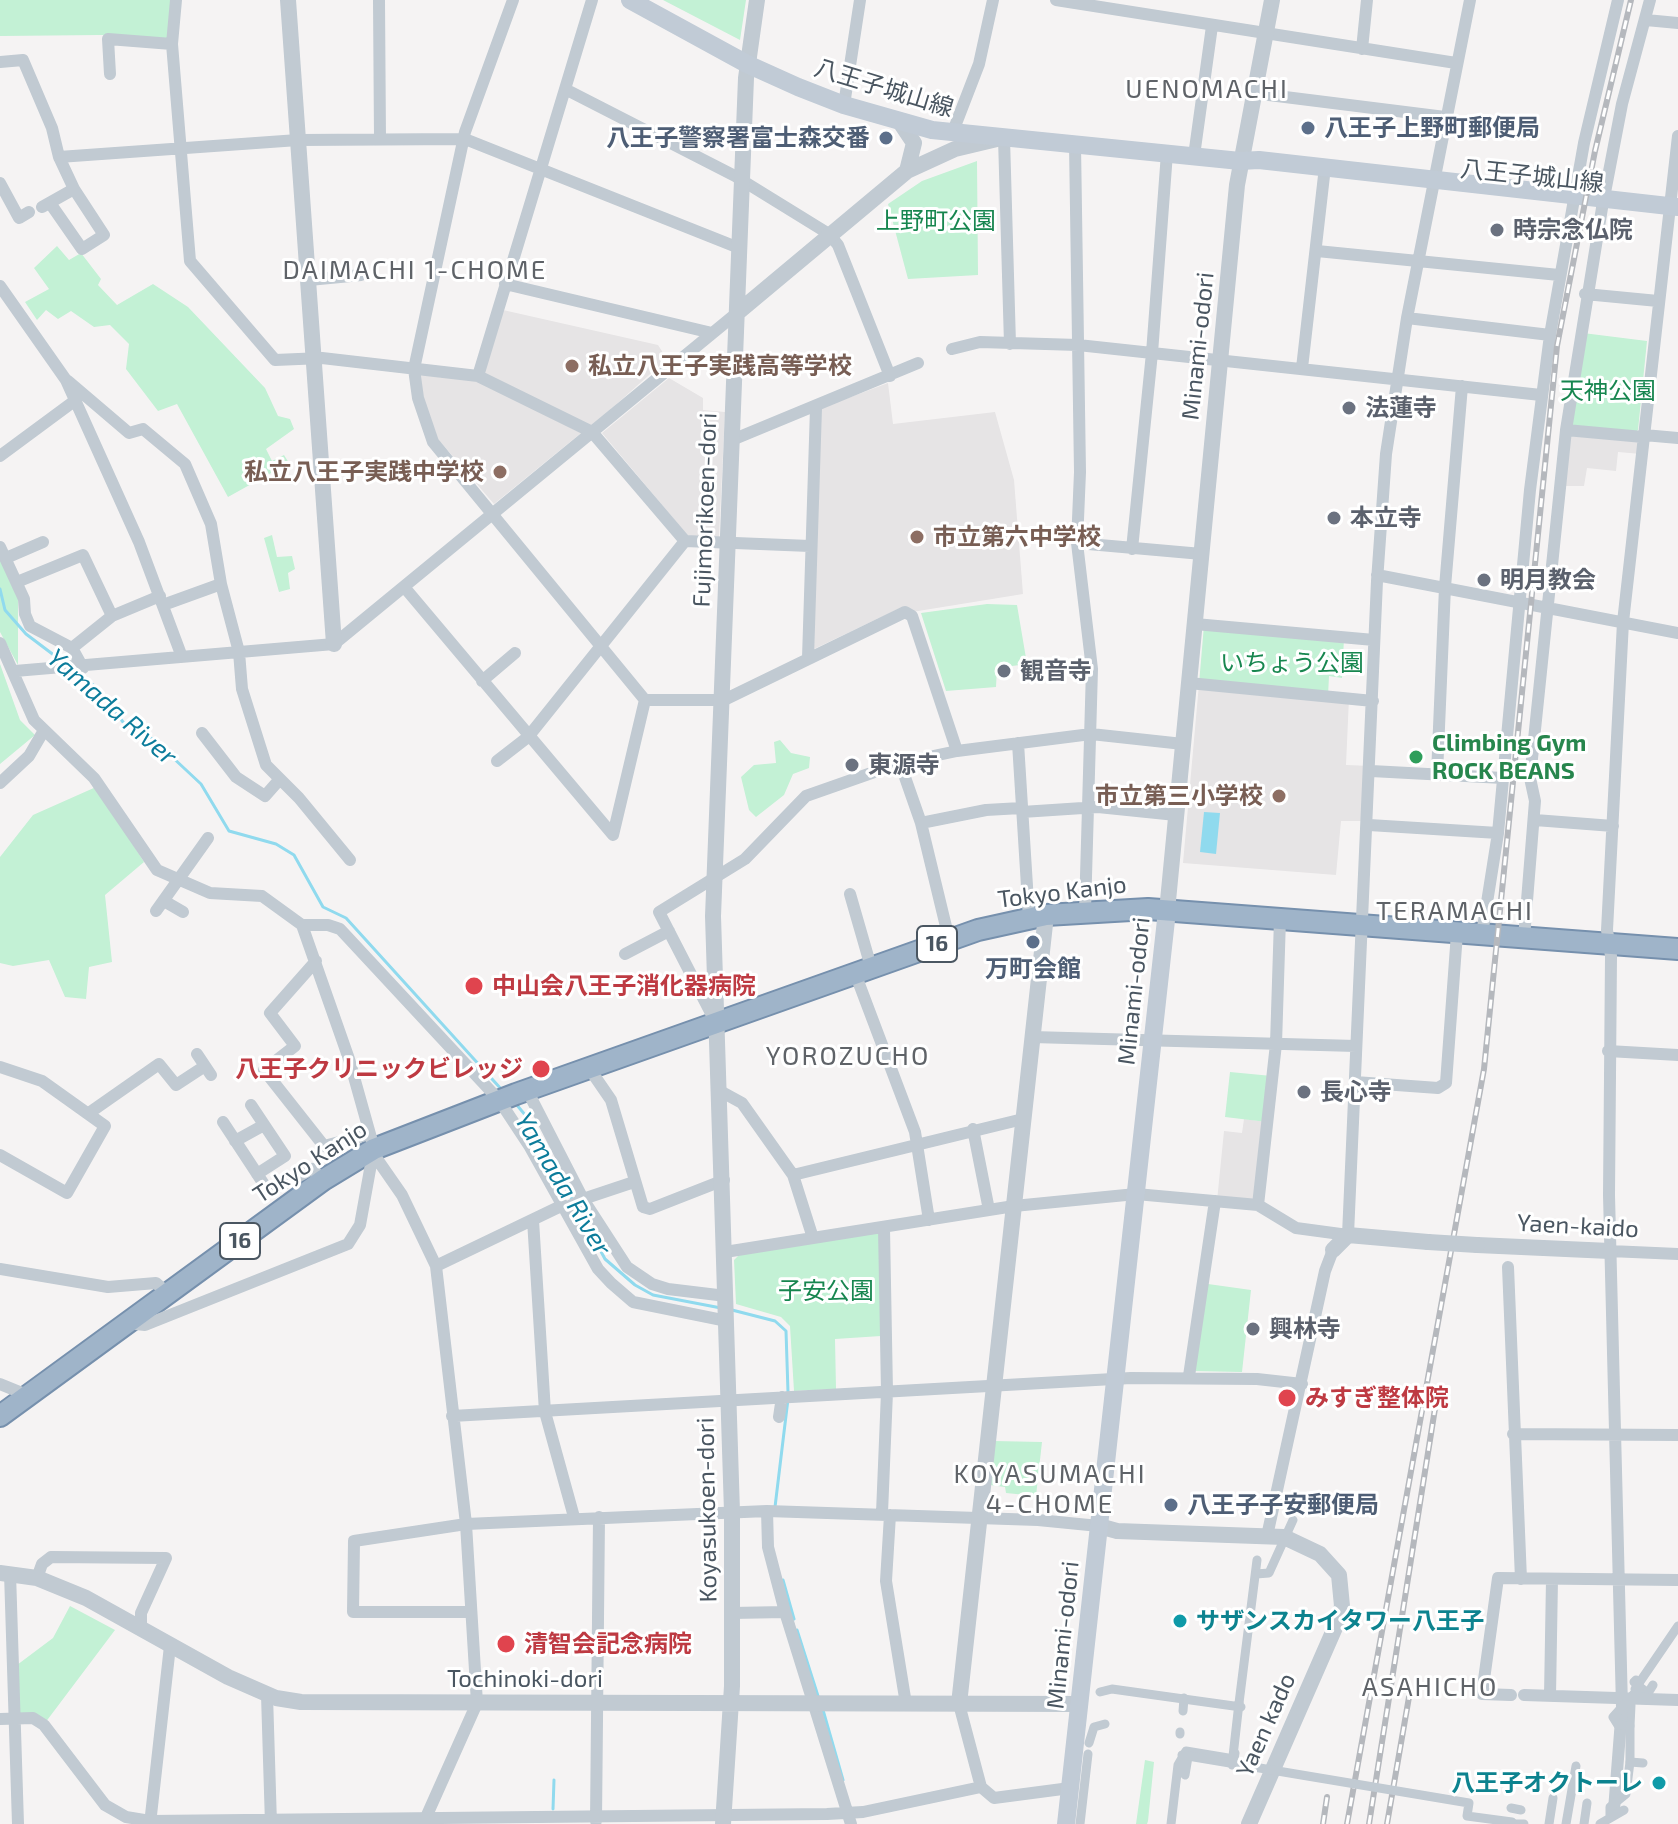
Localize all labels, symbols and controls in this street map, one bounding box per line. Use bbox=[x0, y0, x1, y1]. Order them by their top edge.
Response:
street label: 八王子城山線 bbox=[811, 53, 957, 123]
district label: UENOMACHI bbox=[1125, 73, 1289, 105]
place label: 八王子上野町郵便局 bbox=[1324, 114, 1540, 142]
marker: 八王子上野町郵便局 bbox=[1299, 119, 1317, 137]
place label: 八王子警察署富士森交番 bbox=[606, 124, 870, 152]
marker: 八王子警察署富士森交番 bbox=[877, 129, 895, 147]
street label: 八王子城山線 bbox=[1459, 154, 1605, 198]
park label: 上野町公園 bbox=[876, 207, 996, 235]
place label: 時宗念仏院 bbox=[1513, 216, 1633, 244]
marker: 時宗念仏院 bbox=[1488, 221, 1506, 239]
district label: DAIMACHI 1-CHOME bbox=[283, 254, 547, 286]
street label: Minami-odori bbox=[1176, 271, 1220, 421]
place label: 私立八王子実践高等学校 bbox=[588, 352, 852, 380]
marker: 私立八王子実践高等学校 bbox=[563, 357, 581, 375]
park label: 天神公園 bbox=[1560, 377, 1656, 405]
place label: 法蓮寺 bbox=[1365, 394, 1437, 422]
marker: 法蓮寺 bbox=[1340, 399, 1358, 417]
street label: Fujimorikoen-dori bbox=[687, 412, 723, 608]
place label: 私立八王子実践中学校 bbox=[244, 458, 484, 486]
marker: 私立八王子実践中学校 bbox=[491, 463, 509, 481]
place label: 本立寺 bbox=[1350, 504, 1422, 532]
marker: 本立寺 bbox=[1325, 509, 1343, 527]
place label: 市立第六中学校 bbox=[933, 523, 1101, 551]
marker: 市立第六中学校 bbox=[908, 528, 926, 546]
place label: 明月教会 bbox=[1500, 566, 1596, 594]
marker: 明月教会 bbox=[1475, 571, 1493, 589]
water label: Yamada River bbox=[41, 642, 183, 772]
park label: いちょう公園 bbox=[1220, 649, 1364, 677]
place label: 観音寺 bbox=[1020, 657, 1092, 685]
marker: 観音寺 bbox=[995, 662, 1013, 680]
place label: Climbing Gym ROCK BEANS bbox=[1432, 729, 1586, 785]
marker: Climbing Gym ROCK BEANS bbox=[1407, 748, 1425, 766]
place label: 東源寺 bbox=[868, 751, 940, 779]
marker: 東源寺 bbox=[843, 756, 861, 774]
place label: 市立第三小学校 bbox=[1095, 782, 1263, 810]
marker: 市立第三小学校 bbox=[1270, 787, 1288, 805]
street label: Tokyo Kanjo bbox=[996, 870, 1128, 914]
district label: TERAMACHI bbox=[1376, 895, 1534, 927]
street label: Minami-odori bbox=[1112, 916, 1156, 1066]
road number: 16 bbox=[917, 926, 957, 962]
marker: 万町会館 bbox=[1024, 933, 1042, 951]
place label: 万町会館 bbox=[985, 955, 1081, 983]
place label: 中山会八王子消化器病院 bbox=[492, 972, 756, 1000]
marker: 中山会八王子消化器病院 bbox=[463, 975, 485, 997]
district label: YOROZUCHO bbox=[766, 1040, 930, 1072]
place label: 八王子クリニックビレッジ bbox=[235, 1055, 523, 1083]
marker: 八王子クリニックビレッジ bbox=[530, 1058, 552, 1080]
place label: 長心寺 bbox=[1320, 1078, 1392, 1106]
marker: 長心寺 bbox=[1295, 1083, 1313, 1101]
water label: Yamada River bbox=[508, 1107, 618, 1261]
street label: Tokyo Kanjo bbox=[248, 1115, 372, 1209]
street label: Yaen-kaido bbox=[1516, 1208, 1640, 1244]
road number: 16 bbox=[220, 1223, 260, 1259]
park label: 子安公園 bbox=[778, 1277, 874, 1305]
place label: 興林寺 bbox=[1269, 1315, 1341, 1343]
marker: 興林寺 bbox=[1244, 1320, 1262, 1338]
place label: みすぎ整体院 bbox=[1305, 1384, 1449, 1412]
marker: みすぎ整体院 bbox=[1276, 1387, 1298, 1409]
street label: Koyasukoen-dori bbox=[691, 1417, 723, 1603]
district label: KOYASUMACHI 4-CHOME bbox=[953, 1458, 1147, 1520]
place label: 八王子子安郵便局 bbox=[1187, 1491, 1379, 1519]
marker: 八王子子安郵便局 bbox=[1162, 1496, 1180, 1514]
street label: Minami-odori bbox=[1041, 1560, 1085, 1710]
place label: サザンスカイタワー八王子 bbox=[1196, 1607, 1484, 1635]
marker: サザンスカイタワー八王子 bbox=[1171, 1612, 1189, 1630]
place label: 清智会記念病院 bbox=[524, 1630, 692, 1658]
marker: 清智会記念病院 bbox=[495, 1633, 517, 1655]
street label: Tochinoki-dori bbox=[447, 1665, 603, 1693]
street label: Yaen kado bbox=[1230, 1669, 1302, 1781]
district label: ASAHICHO bbox=[1362, 1671, 1498, 1703]
place label: 八王子オクトーレ bbox=[1451, 1769, 1643, 1797]
marker: 八王子オクトーレ bbox=[1650, 1774, 1668, 1792]

